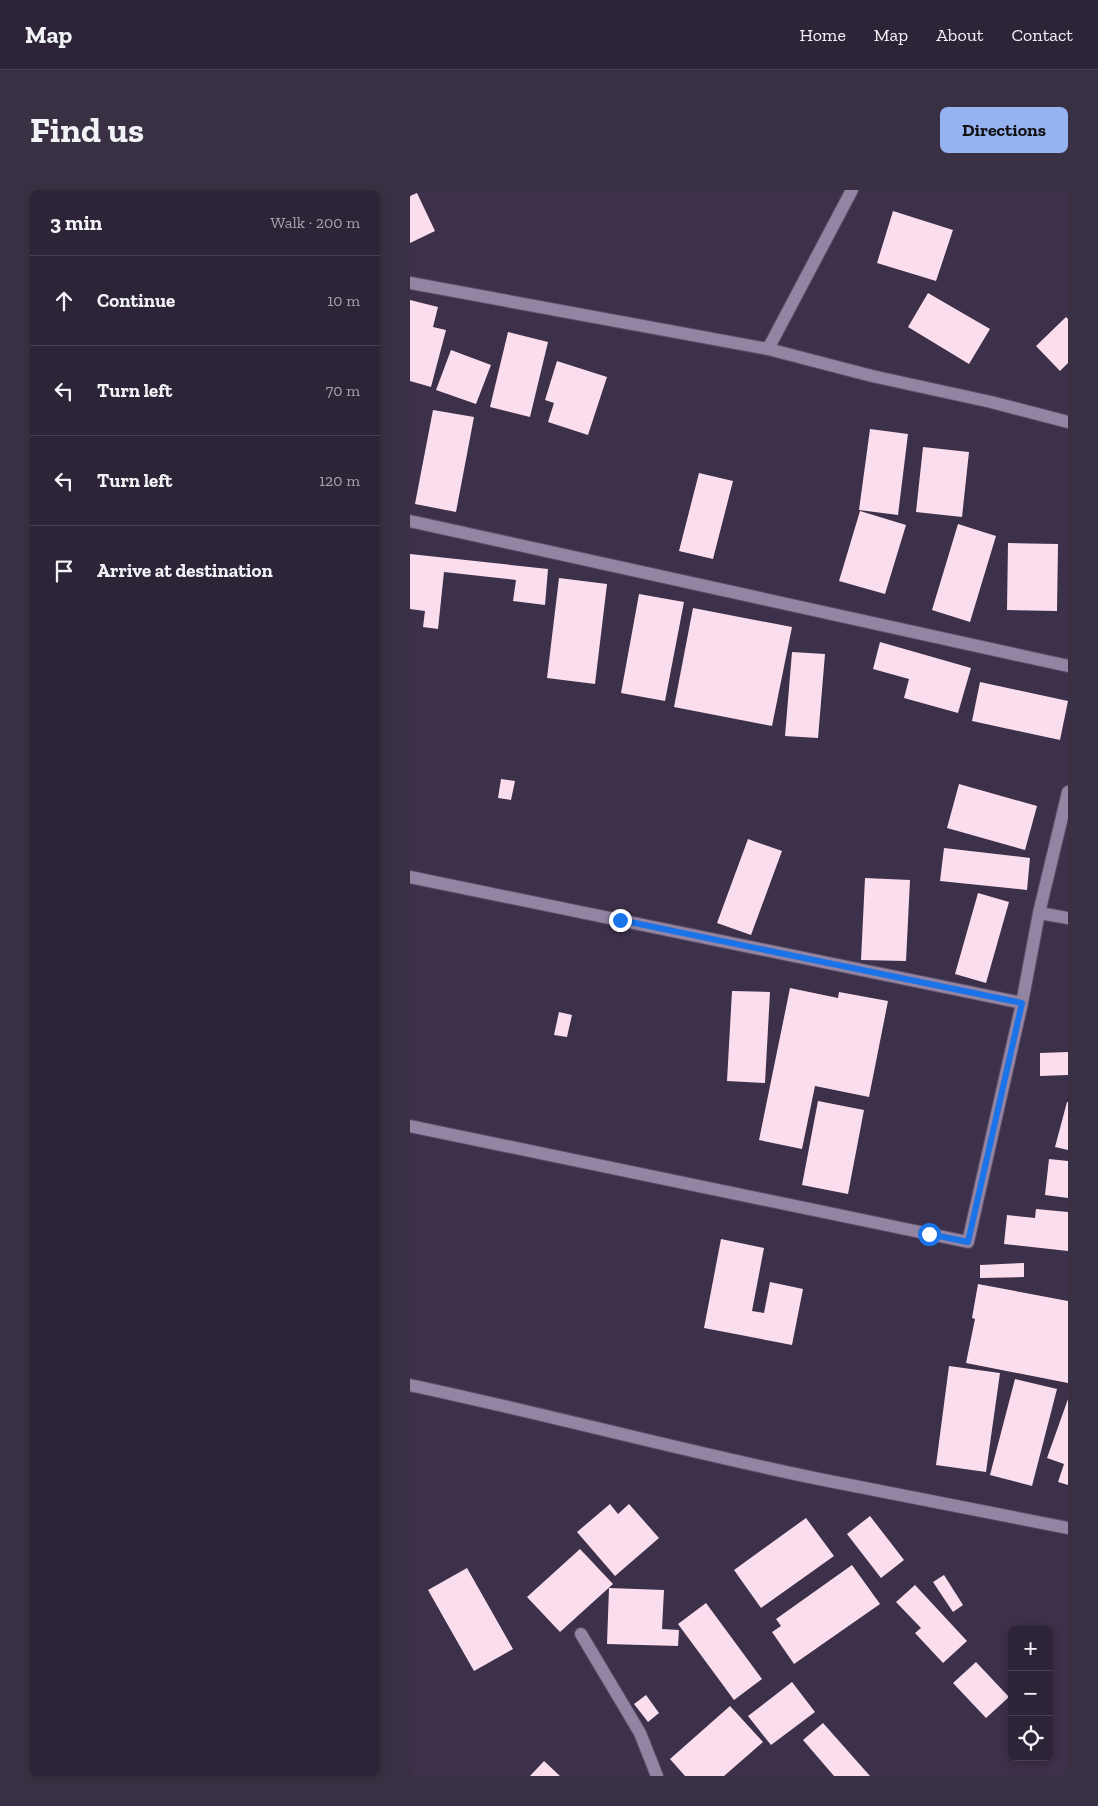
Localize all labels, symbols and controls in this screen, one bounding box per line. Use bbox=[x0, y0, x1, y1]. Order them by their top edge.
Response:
text: Map bbox=[25, 20, 72, 49]
text: Home bbox=[799, 24, 846, 46]
text: Map bbox=[874, 24, 908, 46]
text: About bbox=[936, 24, 983, 46]
text: Contact bbox=[1011, 24, 1073, 46]
button: Directions bbox=[940, 107, 1068, 153]
text: Find us bbox=[30, 109, 144, 151]
text: 3 min bbox=[50, 210, 102, 235]
text: Walk · 200 m bbox=[271, 213, 360, 232]
icon: ahead bbox=[50, 287, 78, 315]
text: Continue bbox=[97, 289, 175, 312]
text: 10 m bbox=[327, 291, 360, 310]
icon: left bbox=[50, 377, 78, 405]
text: Turn left bbox=[97, 379, 172, 402]
text: 70 m bbox=[326, 381, 360, 400]
icon: left bbox=[50, 467, 78, 495]
text: Turn left bbox=[97, 469, 172, 492]
text: 120 m bbox=[319, 471, 360, 490]
icon: arrive bbox=[50, 557, 78, 585]
text: Arrive at destination bbox=[97, 559, 273, 582]
route end bbox=[609, 909, 632, 932]
route start bbox=[918, 1223, 941, 1246]
map controls bbox=[1008, 1626, 1053, 1761]
button: + bbox=[1008, 1626, 1053, 1671]
button: − bbox=[1008, 1671, 1053, 1716]
button: locate bbox=[1008, 1716, 1053, 1761]

